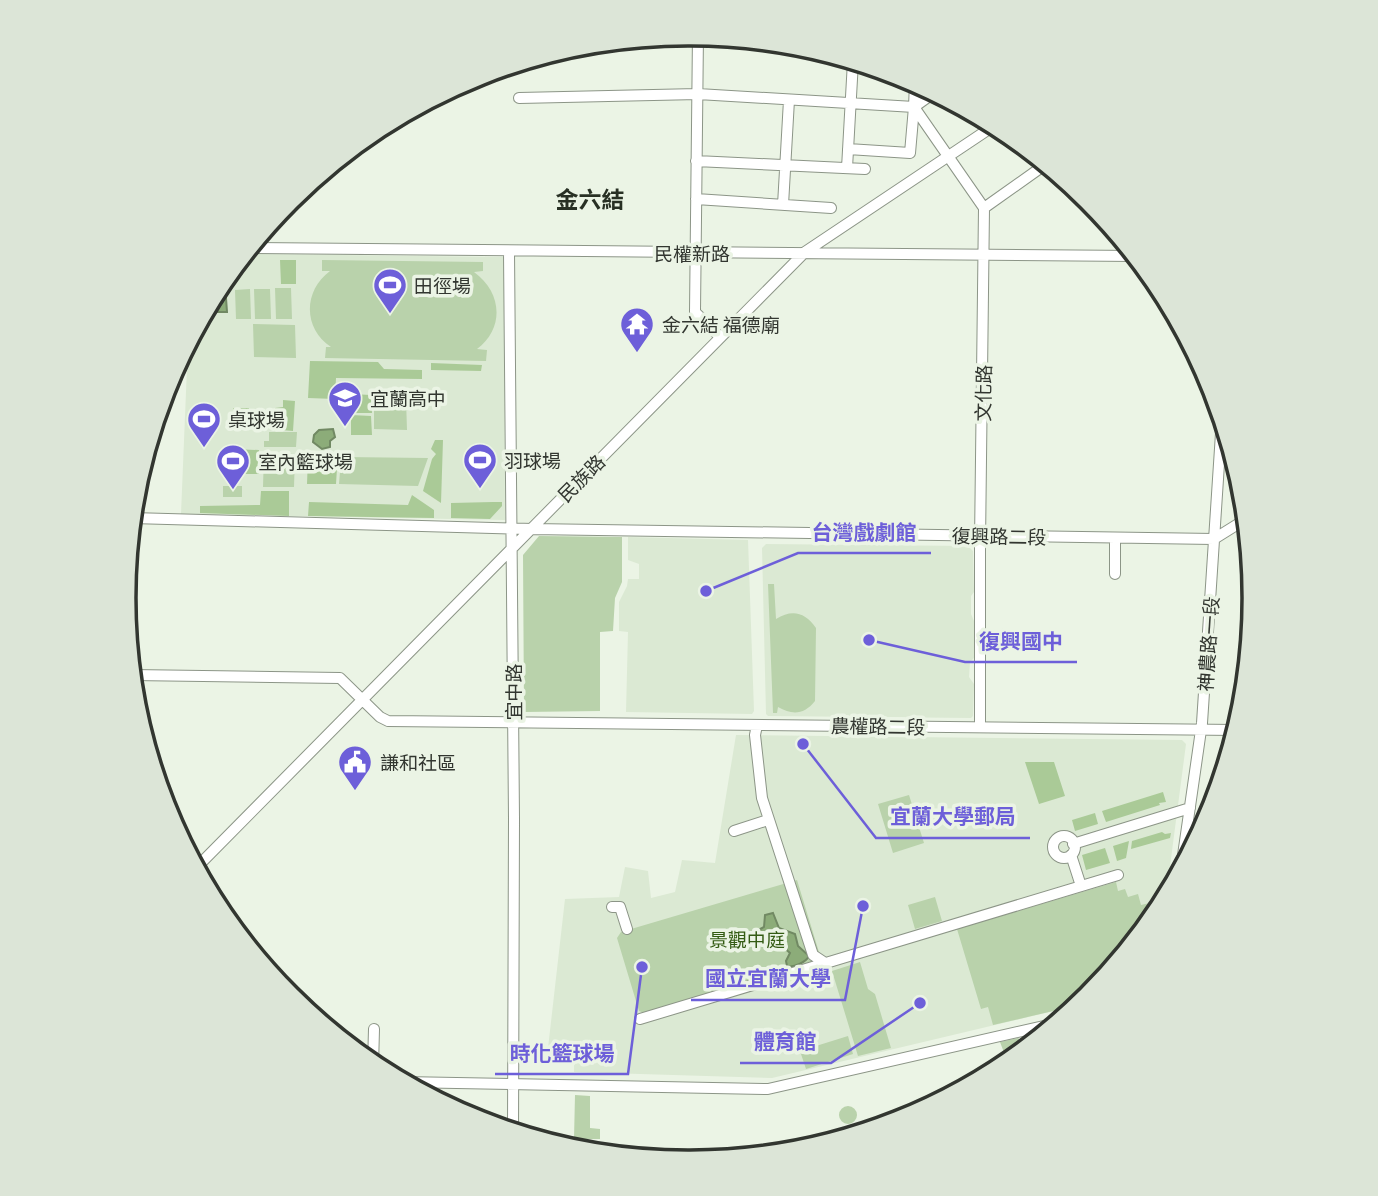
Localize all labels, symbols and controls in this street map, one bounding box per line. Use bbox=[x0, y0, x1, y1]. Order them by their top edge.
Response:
district label: 金六結 bbox=[556, 185, 625, 213]
street label: 民權新路 bbox=[654, 242, 730, 265]
sports icon: 田徑場 bbox=[371, 266, 409, 315]
place label: 田徑場 bbox=[414, 274, 471, 297]
temple icon: 金六結 福德廟 bbox=[618, 305, 656, 354]
place label: 金六結 福德廟 bbox=[662, 313, 780, 336]
street label: 文化路 bbox=[971, 364, 995, 422]
school or university icon: 宜蘭高中 bbox=[326, 379, 364, 428]
place label: 宜蘭高中 bbox=[370, 387, 446, 410]
sports icon: 桌球場 bbox=[185, 400, 223, 449]
place label: 桌球場 bbox=[228, 408, 285, 431]
sports icon: 羽球場 bbox=[461, 441, 499, 490]
sports icon: 室內籃球場 bbox=[214, 442, 252, 491]
place label: 羽球場 bbox=[504, 449, 561, 472]
place label: 室內籃球場 bbox=[258, 450, 353, 473]
street label: 民族路 bbox=[553, 450, 609, 506]
callout: 台灣戲劇館 bbox=[798, 511, 931, 553]
text: 台灣戲劇館 bbox=[812, 519, 917, 544]
street label: 復興路二段 bbox=[951, 524, 1047, 548]
street label: 神農路一段 bbox=[1193, 596, 1223, 692]
callout: 復興國中 bbox=[965, 620, 1077, 662]
text: 復興國中 bbox=[979, 628, 1063, 653]
street label: 宜中路 bbox=[502, 663, 525, 721]
street label: 農權路二段 bbox=[830, 714, 926, 738]
public building icon: 謙和社區 bbox=[336, 743, 374, 792]
place label: 謙和社區 bbox=[380, 751, 456, 774]
callout: 宜蘭大學郵局 bbox=[876, 796, 1030, 838]
text: 宜蘭大學郵局 bbox=[890, 803, 1016, 828]
park label: 景觀中庭 bbox=[709, 928, 785, 951]
callout: 國立宜蘭大學 bbox=[691, 958, 845, 1000]
text: 國立宜蘭大學 bbox=[705, 965, 831, 990]
callout: 體育館 bbox=[740, 1021, 831, 1063]
text: 體育館 bbox=[754, 1028, 817, 1053]
callout: 時化籃球場 bbox=[495, 1032, 628, 1074]
text: 時化籃球場 bbox=[510, 1040, 615, 1065]

